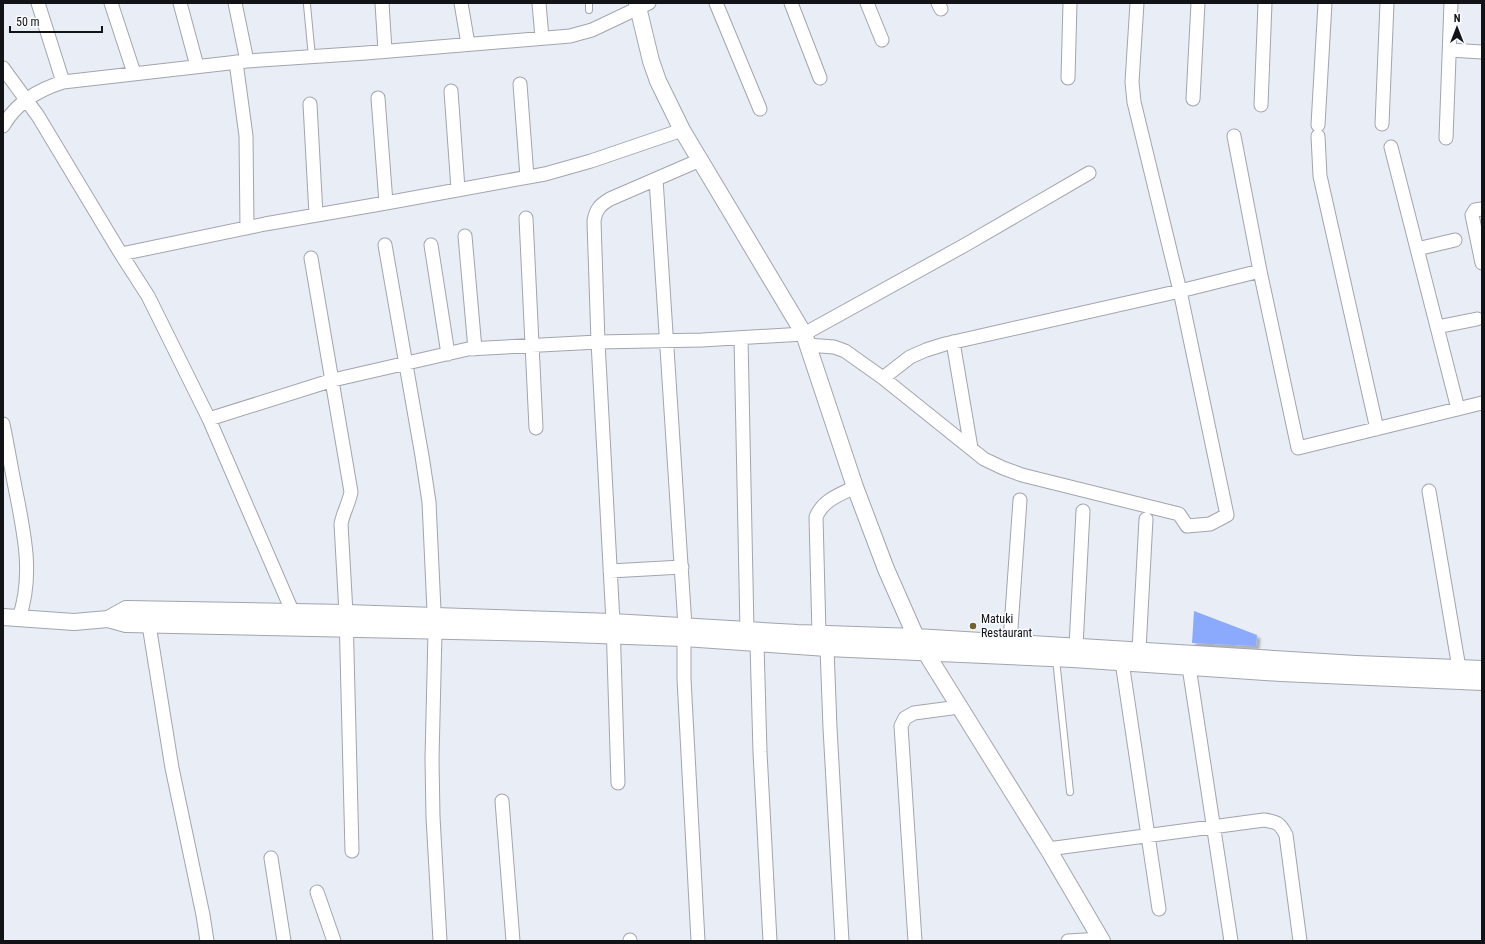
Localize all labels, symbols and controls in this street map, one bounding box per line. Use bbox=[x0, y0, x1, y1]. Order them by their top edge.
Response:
scale bar bbox=[10, 8, 102, 34]
north arrow bbox=[1437, 8, 1477, 48]
text: N bbox=[1454, 12, 1461, 25]
text: 50 m bbox=[16, 15, 40, 29]
place label: Matuki Restaurant bbox=[981, 612, 1033, 640]
marker: Matuki Restaurant bbox=[968, 621, 978, 631]

